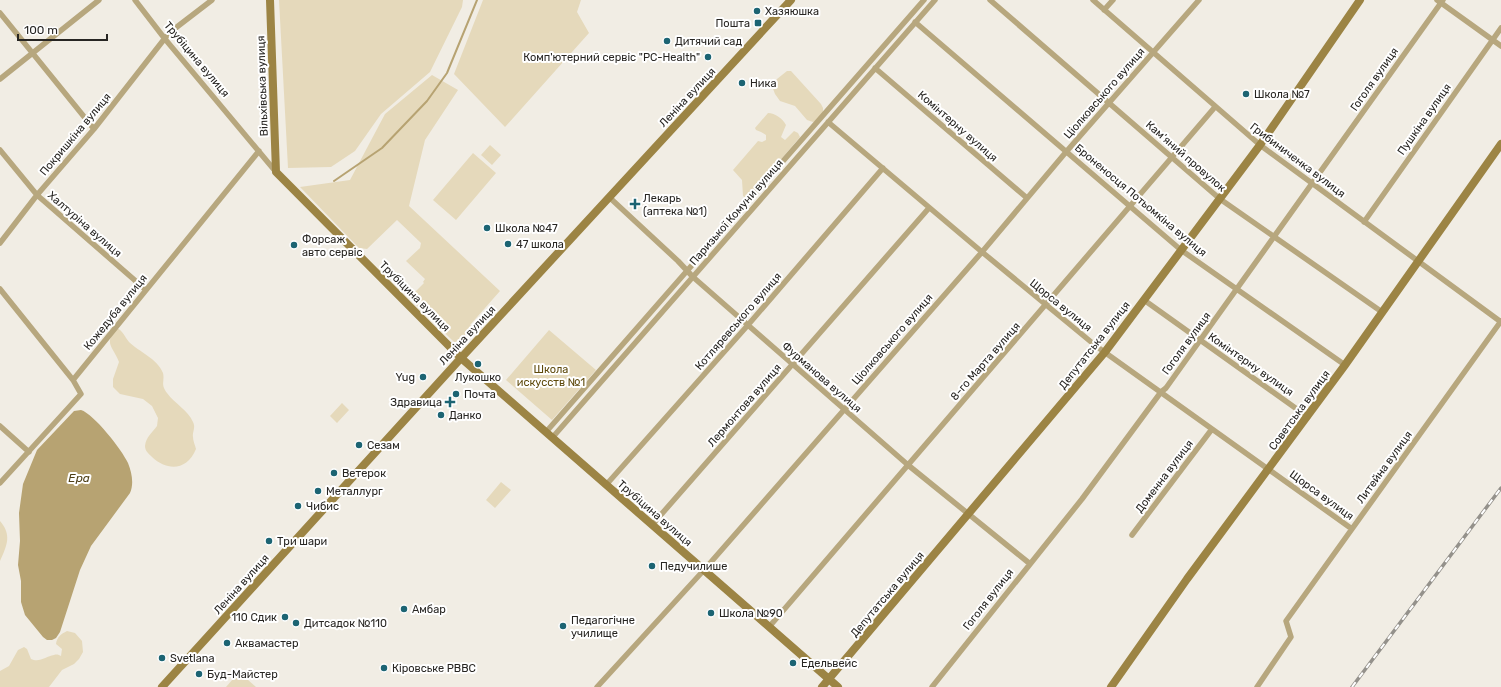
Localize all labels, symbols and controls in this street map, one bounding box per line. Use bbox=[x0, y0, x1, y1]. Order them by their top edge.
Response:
place label: Хазяюшка bbox=[765, 5, 819, 18]
marker: Хазяюшка bbox=[752, 6, 762, 16]
scale bar bbox=[18, 16, 107, 42]
place label: Пошта bbox=[715, 17, 750, 30]
marker: Пошта bbox=[753, 18, 763, 28]
street label: Трубіцина вулиця bbox=[161, 19, 232, 100]
text: 100 m bbox=[24, 23, 58, 37]
street label: Вільхівська вулиця bbox=[254, 35, 271, 136]
place label: Дитячий сад bbox=[675, 35, 742, 48]
marker: Дитячий сад bbox=[662, 36, 672, 46]
street label: Ціолковського вулиця bbox=[1061, 45, 1147, 141]
street label: Гоголя вулиця bbox=[1348, 45, 1401, 113]
place label: Комп'ютерний сервіс "PC-Health" bbox=[523, 51, 700, 64]
marker: Комп'ютерний сервіс "PC-Health" bbox=[703, 52, 713, 62]
street label: Леніна вулиця bbox=[657, 65, 718, 130]
place label: Ника bbox=[750, 77, 777, 90]
marker: Ника bbox=[737, 78, 747, 88]
street label: Пушкіна вулиця bbox=[1395, 81, 1454, 158]
street label: Комінтерну вулиця bbox=[915, 88, 1000, 165]
place label: Школа №7 bbox=[1254, 88, 1310, 101]
marker: Школа №7 bbox=[1241, 89, 1251, 99]
street label: Покришкіна вулиця bbox=[37, 90, 114, 178]
street label: Кам’яний провулок bbox=[1143, 118, 1228, 195]
street label: Грибиниченка вулиця bbox=[1248, 120, 1348, 200]
street label: Броненосця Потьомкіна вулиця bbox=[1072, 141, 1209, 259]
street label: Паризької Комуни вулиця bbox=[687, 157, 786, 268]
street label: Халтуріна вулиця bbox=[45, 189, 124, 260]
place label: Лекарь (аптека №1) bbox=[643, 192, 707, 218]
marker: Лекарь (аптека №1) bbox=[630, 199, 640, 209]
place label: Школа №47 bbox=[495, 222, 558, 235]
marker: Школа №47 bbox=[482, 223, 492, 233]
place label: Форсаж авто сервіс bbox=[302, 233, 363, 259]
place label: 47 школа bbox=[516, 238, 564, 251]
marker: 47 школа bbox=[503, 239, 513, 249]
marker: Форсаж авто сервіс bbox=[289, 240, 299, 250]
street label: Трубіцина вулиця bbox=[377, 258, 453, 334]
street label: Котляревського вулиця bbox=[693, 270, 784, 373]
street label: Кожедуба вулиця bbox=[81, 272, 150, 353]
street label: Щорса вулиця bbox=[1027, 276, 1094, 334]
street label: Ціолковського вулиця bbox=[849, 291, 935, 387]
street label: Депутатська вулиця bbox=[1056, 299, 1133, 392]
street label: Леніна вулиця bbox=[437, 303, 498, 368]
street label: Гоголя вулиця bbox=[1159, 309, 1214, 377]
street label: 8-го Марта вулиця bbox=[948, 320, 1023, 403]
street label: Комінтерну вулиця bbox=[1205, 330, 1296, 399]
street label: Фурманова вулиця bbox=[779, 339, 864, 416]
marker: Лукошко bbox=[473, 359, 483, 369]
street label: Лермонтова вулиця bbox=[705, 361, 784, 449]
park label: Школа искусств №1 bbox=[517, 363, 585, 389]
street label: Советська вулиця bbox=[1266, 368, 1333, 453]
place label: Yug bbox=[395, 371, 415, 384]
place label: Лукошко bbox=[455, 371, 501, 384]
marker: Yug bbox=[418, 372, 428, 382]
place label: Почта bbox=[464, 388, 496, 401]
marker: Почта bbox=[451, 389, 461, 399]
place label: Здравица bbox=[390, 396, 442, 409]
marker: Здравица bbox=[445, 397, 455, 407]
place label: Данко bbox=[449, 409, 482, 422]
marker: Данко bbox=[436, 410, 446, 420]
street label: Литейна вулиця bbox=[1354, 429, 1415, 506]
street label: Доменна вулиця bbox=[1133, 437, 1196, 515]
place label: Сезам bbox=[367, 439, 400, 452]
marker: Сезам bbox=[354, 440, 364, 450]
place label: Ветерок bbox=[342, 467, 386, 480]
marker: Ветерок bbox=[329, 468, 339, 478]
street label: Щорса вулиця bbox=[1287, 468, 1356, 523]
water label: Ера bbox=[68, 471, 90, 485]
street label: Трубіцина вулиця bbox=[615, 477, 695, 549]
place label: Металлург bbox=[326, 485, 383, 498]
marker: Металлург bbox=[313, 486, 323, 496]
place label: Чибис bbox=[306, 500, 339, 513]
marker: Чибис bbox=[293, 501, 303, 511]
place label: Три шари bbox=[277, 535, 327, 548]
marker: Три шари bbox=[264, 536, 274, 546]
street label: Депутатська вулиця bbox=[848, 549, 927, 640]
street label: Леніна вулиця bbox=[211, 552, 272, 617]
place label: Педучилише bbox=[660, 560, 727, 573]
marker: Педучилише bbox=[647, 561, 657, 571]
street label: Гоголя вулиця bbox=[960, 566, 1016, 633]
place label: Амбар bbox=[412, 603, 446, 616]
marker: Амбар bbox=[399, 604, 409, 614]
place label: Школа №90 bbox=[719, 607, 783, 620]
marker: Школа №90 bbox=[706, 608, 716, 618]
place label: 110 Сдик bbox=[231, 611, 277, 624]
marker: 110 Сдик bbox=[280, 612, 290, 622]
place label: Педагогічне училище bbox=[571, 614, 635, 640]
place label: Дитсадок №110 bbox=[304, 617, 387, 630]
marker: Дитсадок №110 bbox=[291, 618, 301, 628]
marker: Педагогічне училище bbox=[558, 621, 568, 631]
place label: Аквамастер bbox=[235, 637, 299, 650]
marker: Аквамастер bbox=[222, 638, 232, 648]
place label: Svetlana bbox=[170, 652, 215, 665]
marker: Svetlana bbox=[157, 653, 167, 663]
place label: Едельвейс bbox=[801, 657, 857, 670]
marker: Едельвейс bbox=[788, 658, 798, 668]
place label: Кіровське РВВС bbox=[392, 662, 476, 675]
marker: Кіровське РВВС bbox=[379, 663, 389, 673]
place label: Буд-Майстер bbox=[207, 668, 278, 681]
marker: Буд-Майстер bbox=[194, 669, 204, 679]

